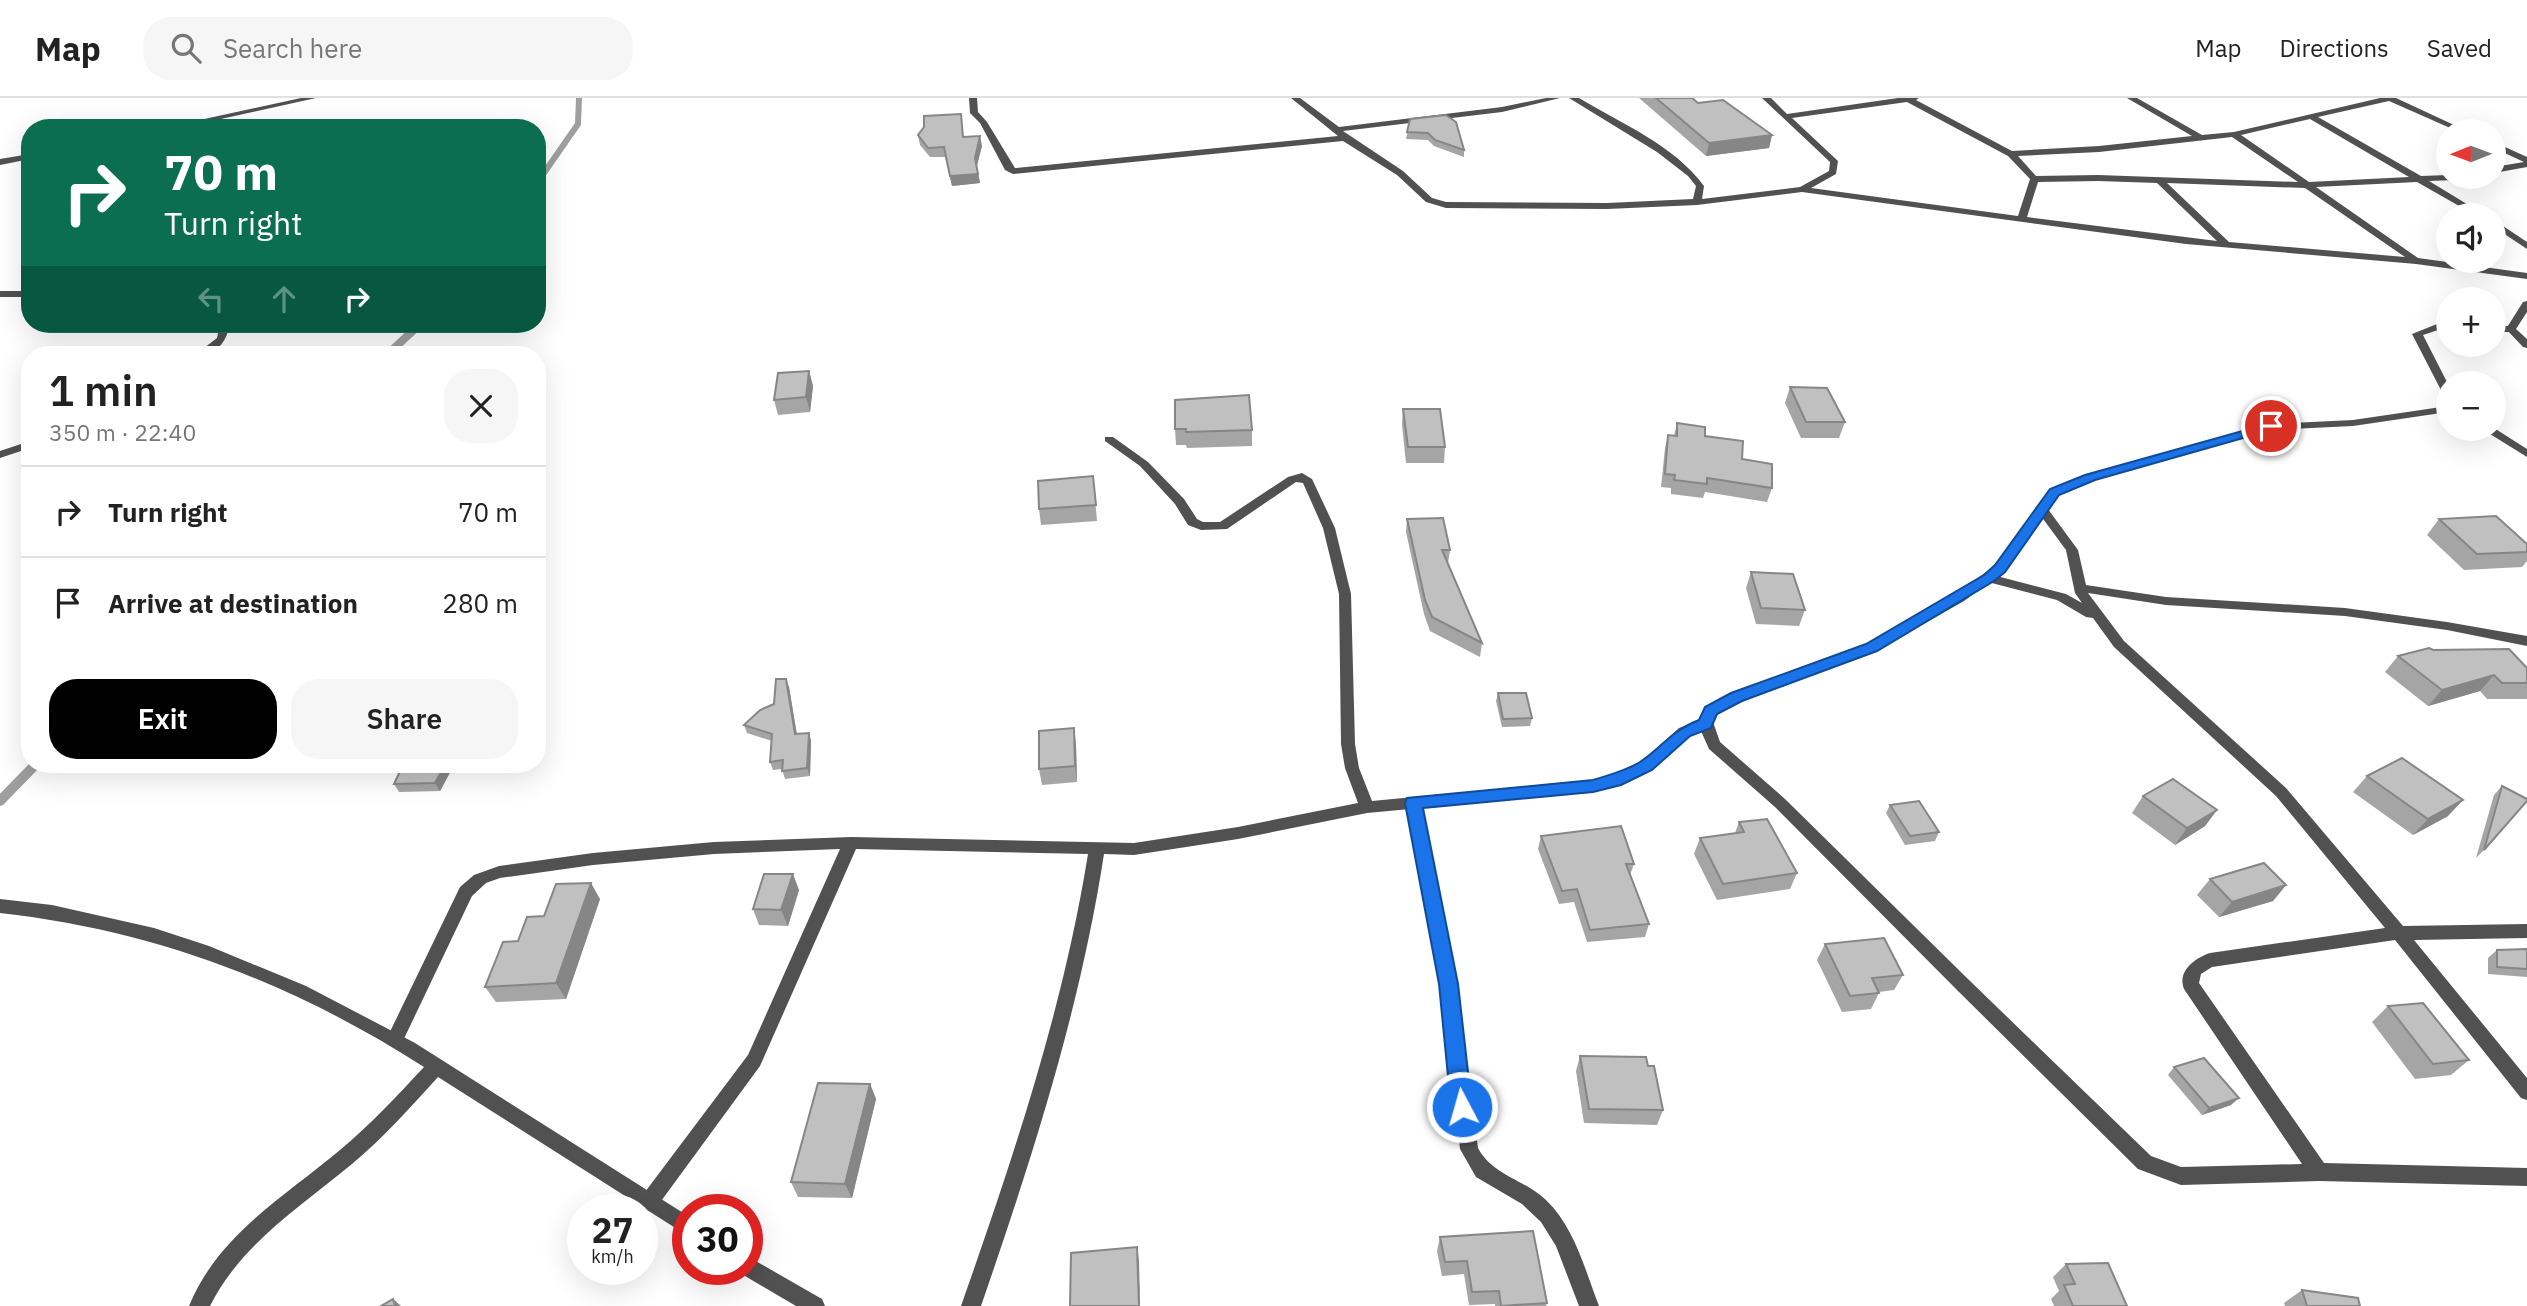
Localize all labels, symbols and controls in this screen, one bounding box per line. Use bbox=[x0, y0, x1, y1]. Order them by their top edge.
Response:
search box bbox=[143, 17, 633, 80]
text: Map bbox=[35, 27, 101, 70]
icon: search bbox=[167, 29, 205, 67]
text: Search here bbox=[223, 31, 362, 65]
text: Map bbox=[2195, 32, 2241, 64]
text: Directions bbox=[2279, 32, 2389, 64]
text: Saved bbox=[2427, 32, 2492, 64]
north arrow bbox=[2436, 119, 2506, 189]
map controls bbox=[2436, 119, 2506, 441]
text: 70 m bbox=[164, 140, 278, 203]
icon: right bbox=[49, 147, 140, 238]
text: Turn right bbox=[164, 202, 302, 244]
button: sound bbox=[2436, 203, 2506, 273]
icon: left bbox=[192, 280, 230, 318]
icon: ahead bbox=[265, 280, 303, 318]
icon: right bbox=[338, 280, 376, 318]
button: + bbox=[2436, 287, 2506, 357]
text: 1 min bbox=[49, 363, 158, 418]
button: close bbox=[444, 369, 518, 443]
button: − bbox=[2436, 371, 2506, 441]
pin bbox=[2241, 396, 2301, 456]
icon: arrive bbox=[2252, 407, 2290, 445]
text: 350 m · 22:40 bbox=[49, 417, 196, 447]
icon: right bbox=[49, 493, 87, 531]
text: Turn right bbox=[108, 495, 227, 529]
text: 70 m bbox=[458, 495, 518, 529]
icon: arrive bbox=[49, 584, 87, 622]
text: Arrive at destination bbox=[108, 586, 358, 620]
text: 280 m bbox=[442, 586, 518, 620]
button: Exit bbox=[49, 679, 277, 759]
button: Share bbox=[291, 679, 518, 759]
position arrow bbox=[1425, 1070, 1499, 1144]
speed limit sign: 30 bbox=[672, 1194, 763, 1285]
text: 27 bbox=[591, 1207, 634, 1253]
text: km/h bbox=[591, 1245, 634, 1268]

